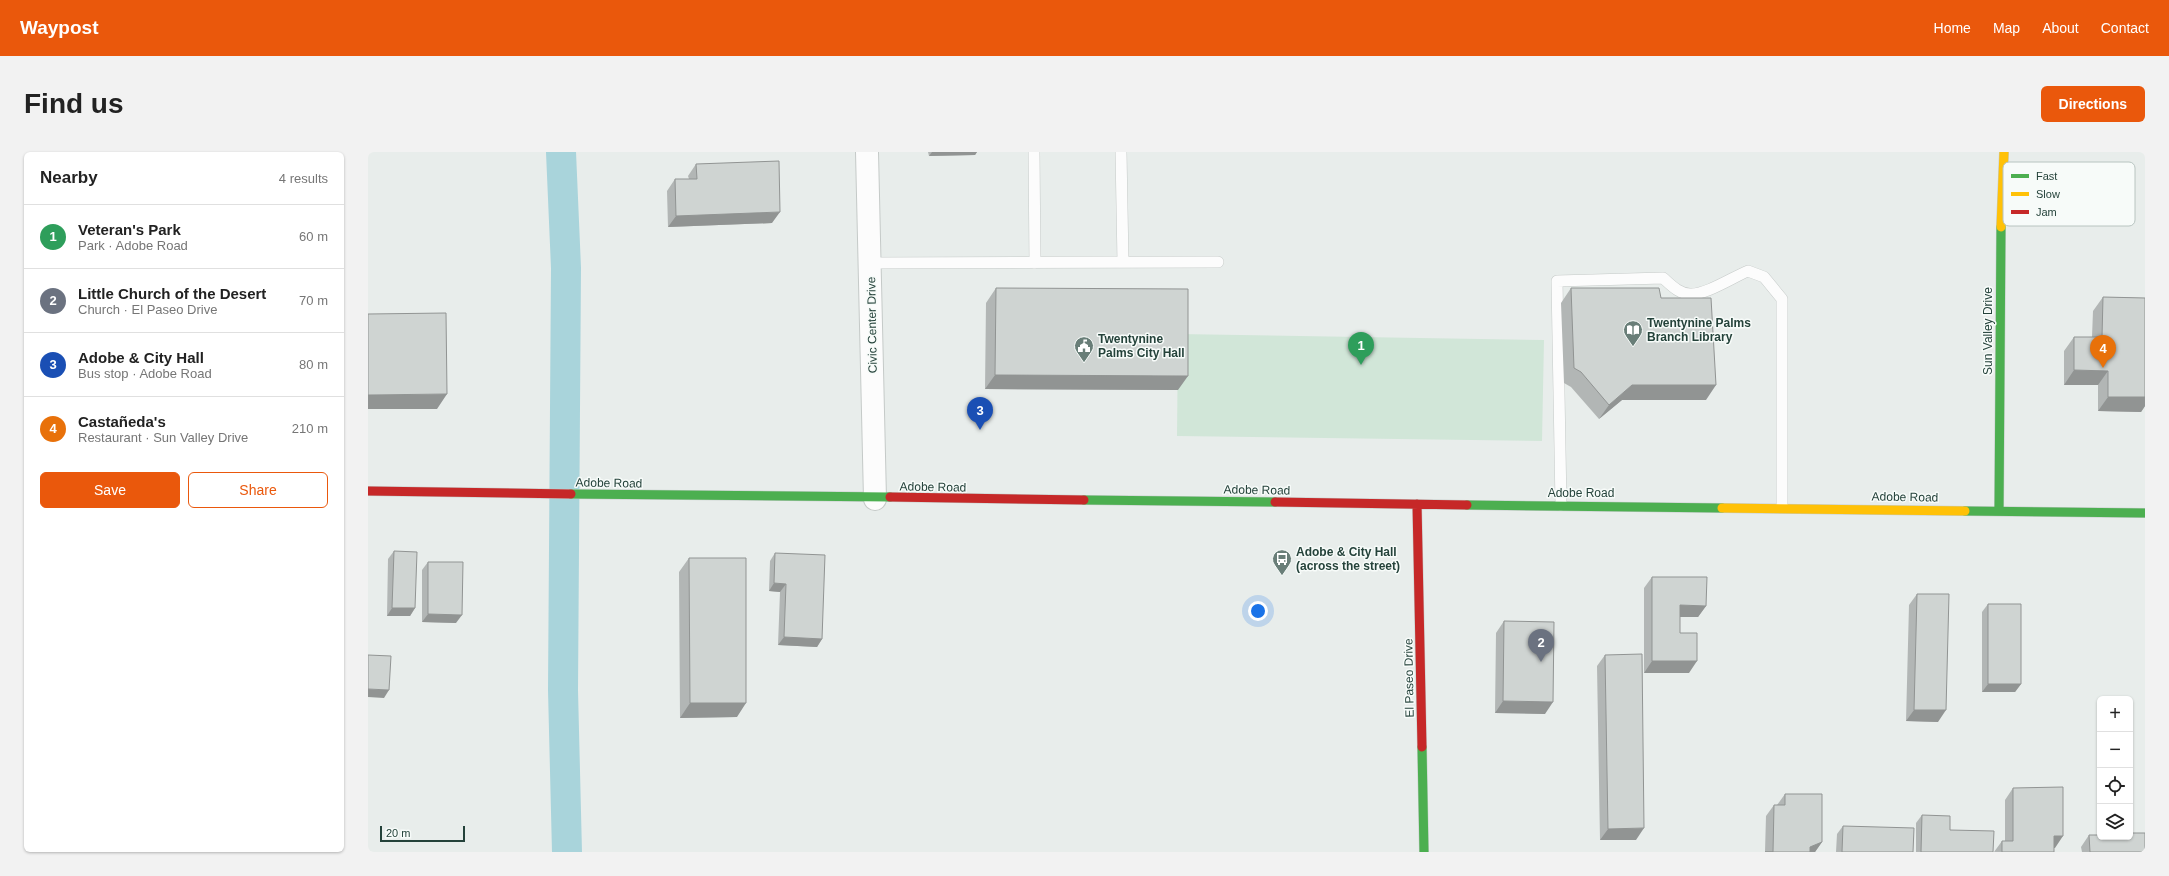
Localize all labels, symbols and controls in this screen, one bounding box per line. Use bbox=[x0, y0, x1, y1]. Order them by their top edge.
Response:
text: Waypost bbox=[20, 17, 98, 38]
text: Home bbox=[1934, 20, 1971, 36]
text: Map bbox=[1993, 20, 2020, 36]
text: About bbox=[2042, 20, 2079, 36]
text: Contact bbox=[2101, 20, 2149, 36]
button: Directions bbox=[2041, 86, 2145, 122]
text: Find us bbox=[24, 88, 124, 119]
legend bbox=[2003, 162, 2135, 226]
text: Nearby bbox=[40, 168, 98, 187]
text: Fast bbox=[2036, 170, 2057, 182]
text: 4 results bbox=[279, 171, 328, 186]
text: Slow bbox=[2036, 188, 2060, 200]
text: Jam bbox=[2036, 206, 2057, 218]
text: Veteran's Park bbox=[78, 221, 181, 238]
text: 1 bbox=[49, 229, 57, 244]
text: 60 m bbox=[299, 229, 328, 244]
text: Park · Adobe Road bbox=[78, 238, 188, 253]
street label: Civic Center Drive bbox=[864, 276, 880, 373]
text: Little Church of the Desert bbox=[78, 285, 266, 302]
street label: Sun Valley Drive bbox=[1981, 287, 1995, 375]
text: 2 bbox=[49, 293, 57, 308]
text: 70 m bbox=[299, 293, 328, 308]
text: Church · El Paseo Drive bbox=[78, 302, 217, 317]
place label: Twentynine Palms Branch Library bbox=[1647, 316, 1751, 344]
library icon: Twentynine Palms Branch Library bbox=[1622, 319, 1644, 347]
place label: Twentynine Palms City Hall bbox=[1098, 332, 1185, 360]
pin: 1 bbox=[1348, 332, 1374, 365]
public building icon: Twentynine Palms City Hall bbox=[1073, 335, 1095, 363]
pin: 4 bbox=[2090, 335, 2116, 368]
text: Adobe & City Hall bbox=[78, 349, 204, 366]
text: 3 bbox=[49, 357, 57, 372]
text: 80 m bbox=[299, 357, 328, 372]
text: Bus stop · Adobe Road bbox=[78, 366, 212, 381]
pin: 3 bbox=[967, 397, 993, 430]
text: Castañeda's bbox=[78, 413, 166, 430]
text: 4 bbox=[49, 421, 57, 436]
text: 210 m bbox=[292, 421, 328, 436]
text: Restaurant · Sun Valley Drive bbox=[78, 430, 248, 445]
button: Save bbox=[40, 472, 180, 508]
button: Share bbox=[188, 472, 328, 508]
street label: Adobe Road bbox=[576, 475, 642, 491]
street label: Adobe Road bbox=[900, 479, 966, 495]
street label: Adobe Road bbox=[1224, 482, 1290, 498]
street label: Adobe Road bbox=[1548, 486, 1614, 500]
street label: Adobe Road bbox=[1872, 489, 1938, 505]
place label: Adobe & City Hall (across the street) bbox=[1296, 545, 1400, 573]
bus stop icon: Adobe & City Hall (across the street) bbox=[1271, 548, 1293, 576]
your location bbox=[1248, 601, 1268, 621]
pin: 2 bbox=[1528, 629, 1554, 662]
street label: El Paseo Drive bbox=[1401, 638, 1417, 718]
map controls bbox=[2097, 696, 2133, 840]
button: + bbox=[2097, 696, 2133, 732]
button: − bbox=[2097, 732, 2133, 768]
button: locate bbox=[2097, 768, 2133, 804]
button: layers bbox=[2097, 804, 2133, 840]
scale bar bbox=[380, 824, 465, 843]
text: 20 m bbox=[386, 827, 410, 839]

